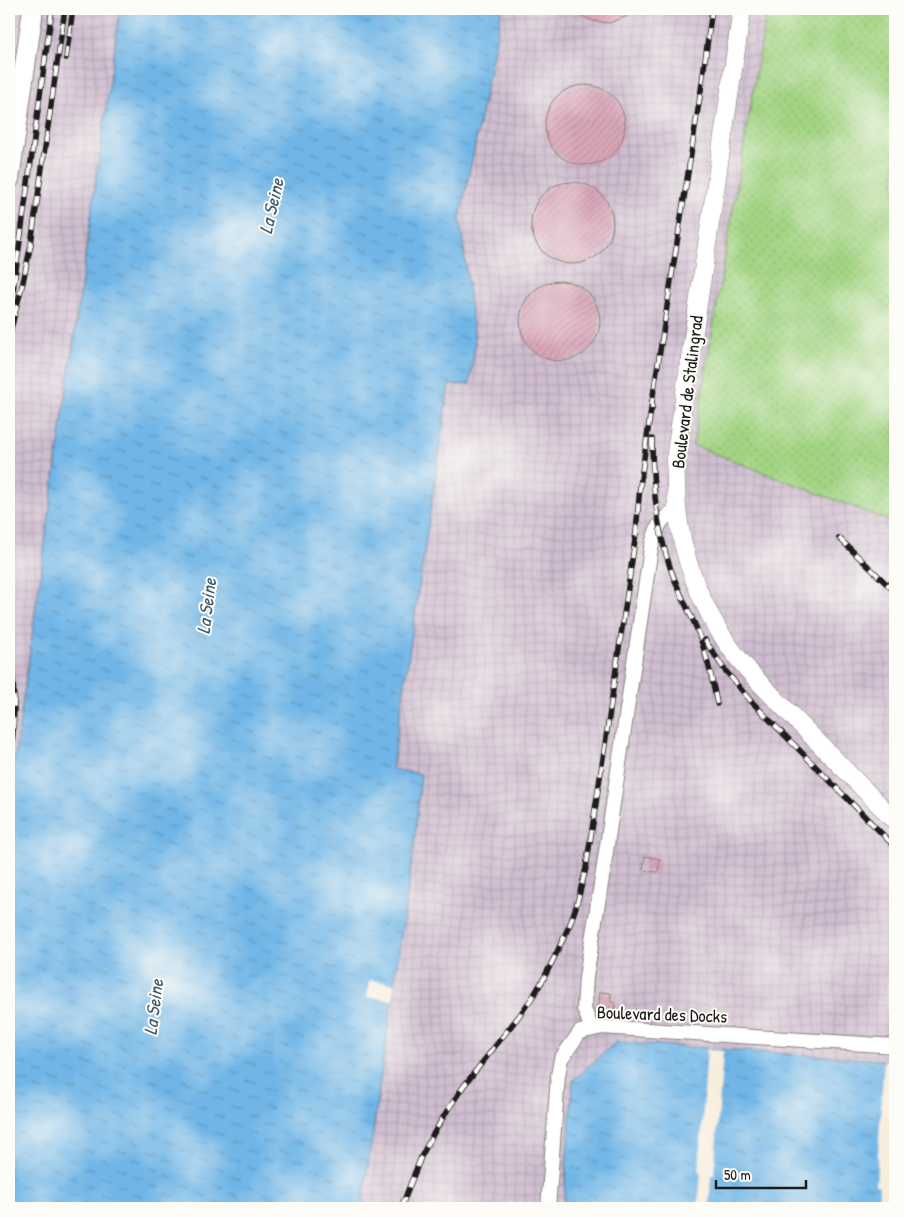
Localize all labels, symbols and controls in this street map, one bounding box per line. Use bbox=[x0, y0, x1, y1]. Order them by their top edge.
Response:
water label: La Seine bbox=[252, 175, 290, 236]
street label: Boulevard de Stalingrad bbox=[665, 314, 709, 470]
water label: La Seine bbox=[190, 575, 222, 635]
water label: La Seine bbox=[137, 976, 169, 1036]
street label: Boulevard des Docks bbox=[596, 999, 728, 1029]
scale bar bbox=[716, 1157, 806, 1189]
text: 50 m bbox=[724, 1164, 751, 1185]

